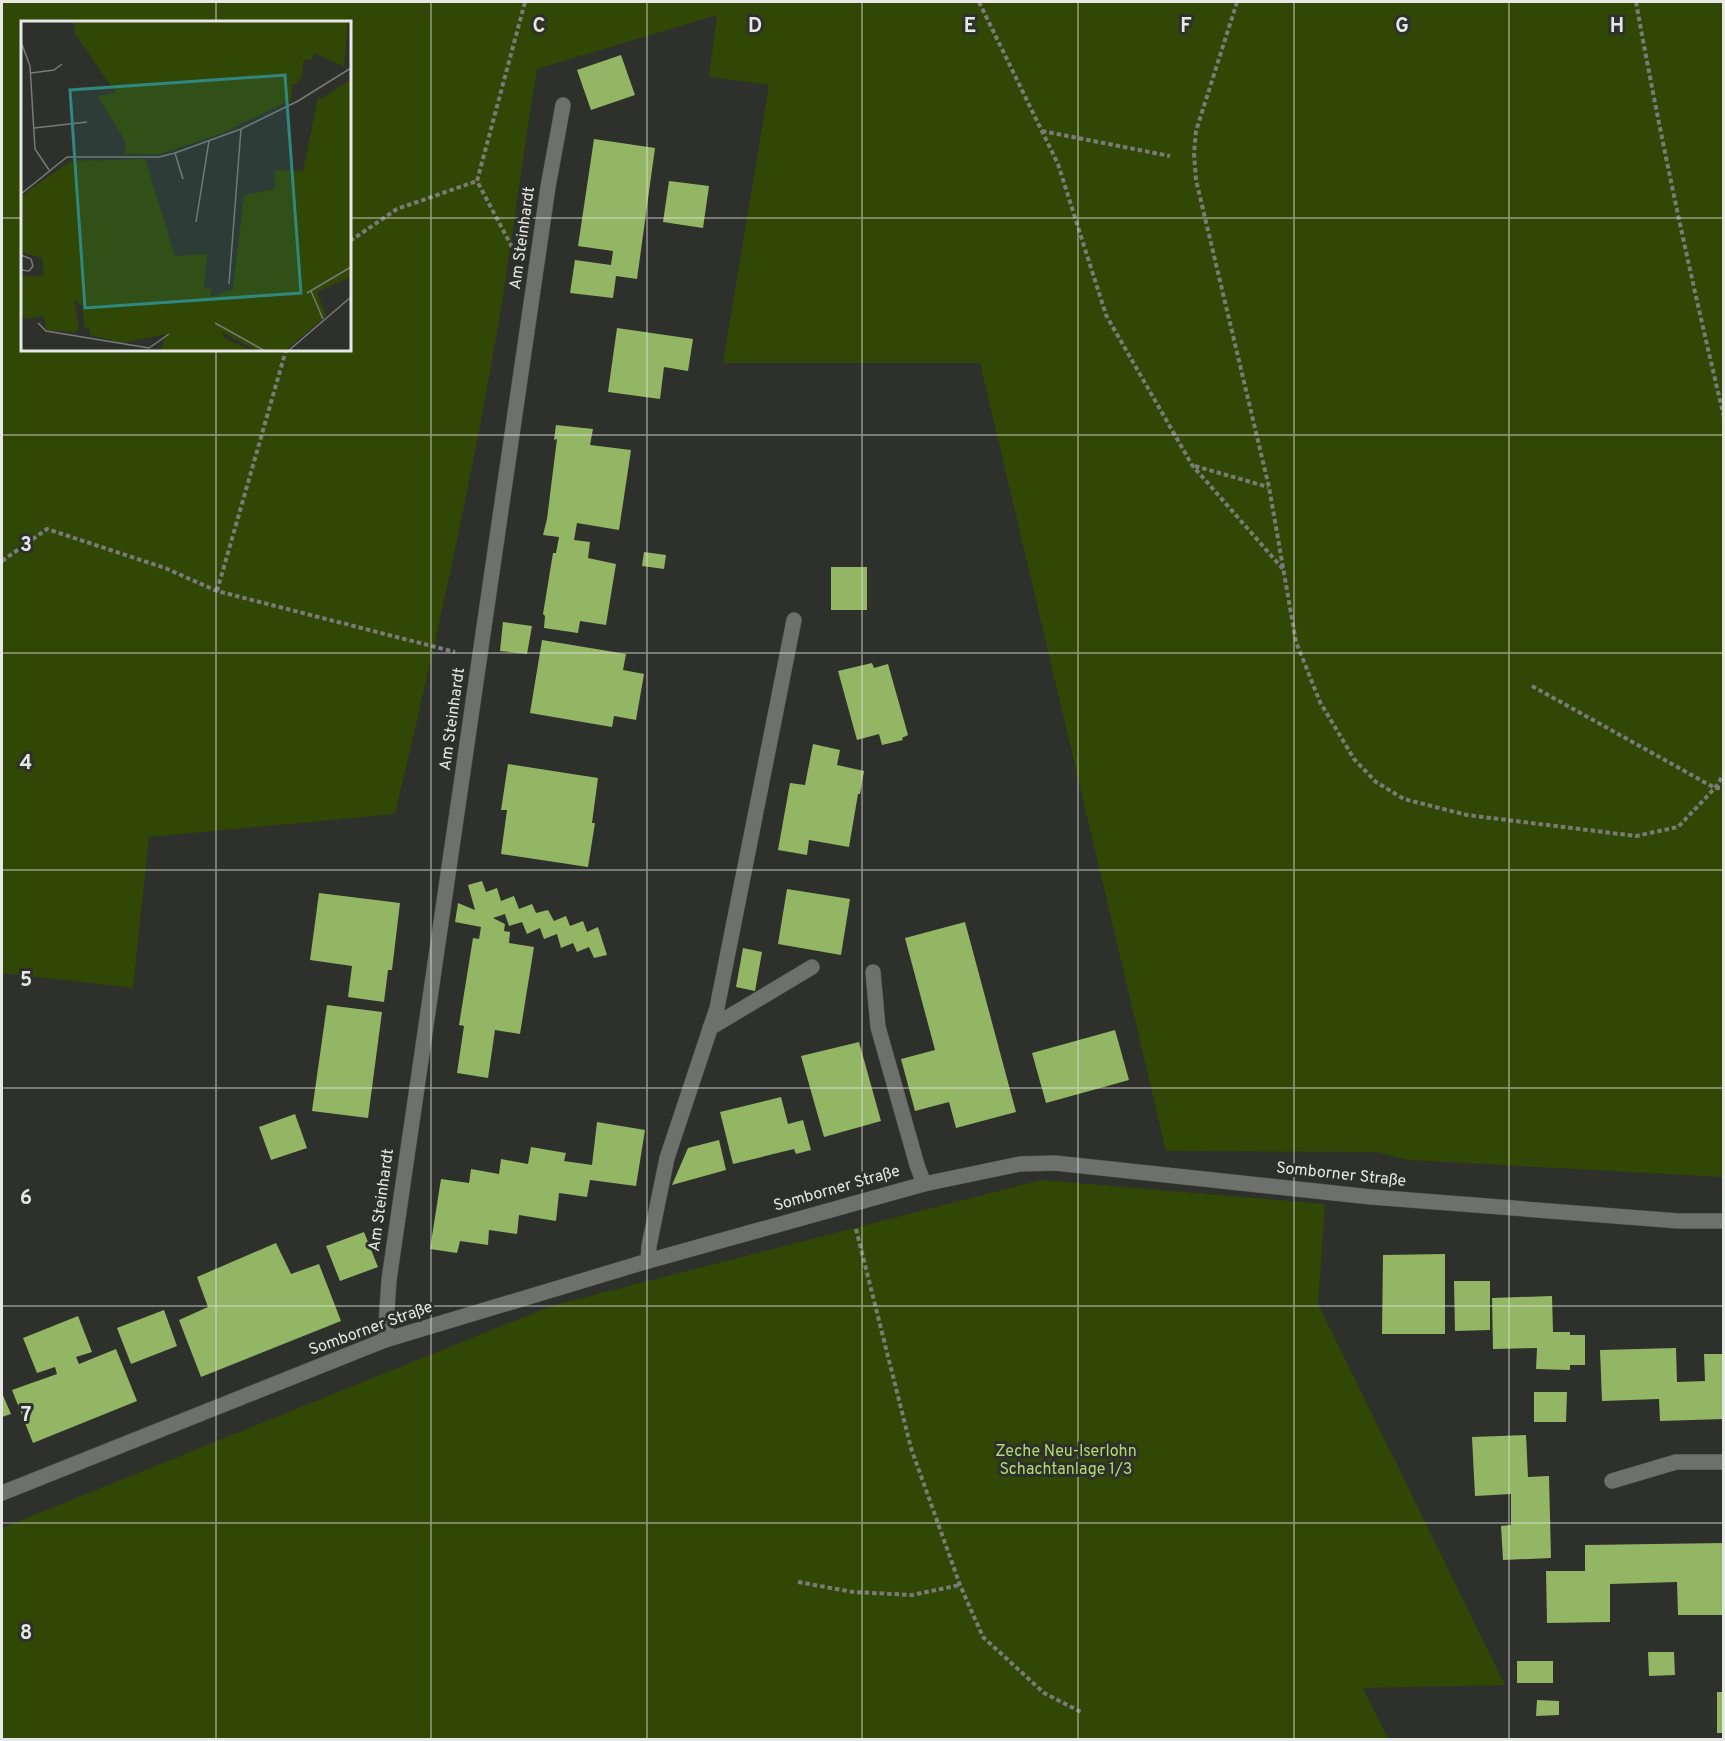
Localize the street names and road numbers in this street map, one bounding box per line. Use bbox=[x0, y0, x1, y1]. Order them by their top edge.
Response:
street label: Am Steinhardt bbox=[506, 185, 540, 291]
street label: Am Steinhardt bbox=[436, 666, 470, 772]
street label: Am Steinhardt bbox=[365, 1147, 399, 1253]
street label: Somborner Straße bbox=[1275, 1158, 1407, 1192]
street label: Somborner Straße bbox=[772, 1161, 902, 1217]
street label: Somborner Straße bbox=[306, 1297, 436, 1361]

